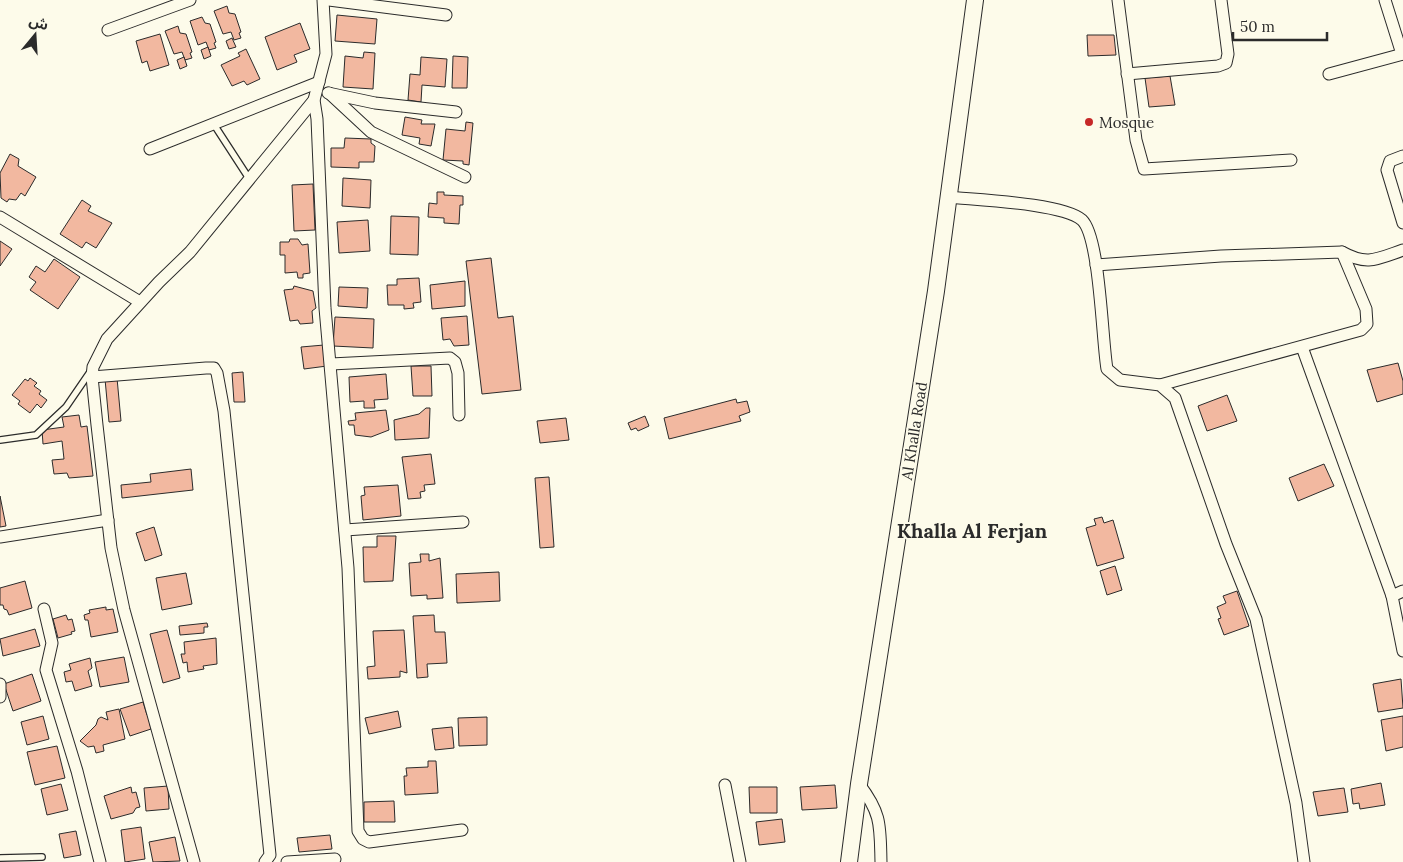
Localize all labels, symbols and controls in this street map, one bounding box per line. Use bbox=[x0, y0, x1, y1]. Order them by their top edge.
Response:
north arrow bbox=[10, 10, 60, 60]
scale bar bbox=[1233, 10, 1327, 42]
text: ش bbox=[27, 11, 51, 34]
text: 50 m bbox=[1240, 17, 1275, 36]
place label: Mosque bbox=[1099, 113, 1154, 132]
marker: Mosque bbox=[1083, 116, 1095, 128]
street label: Al Khalla Road bbox=[897, 381, 931, 482]
district label: Khalla Al Ferjan bbox=[897, 518, 1047, 543]

